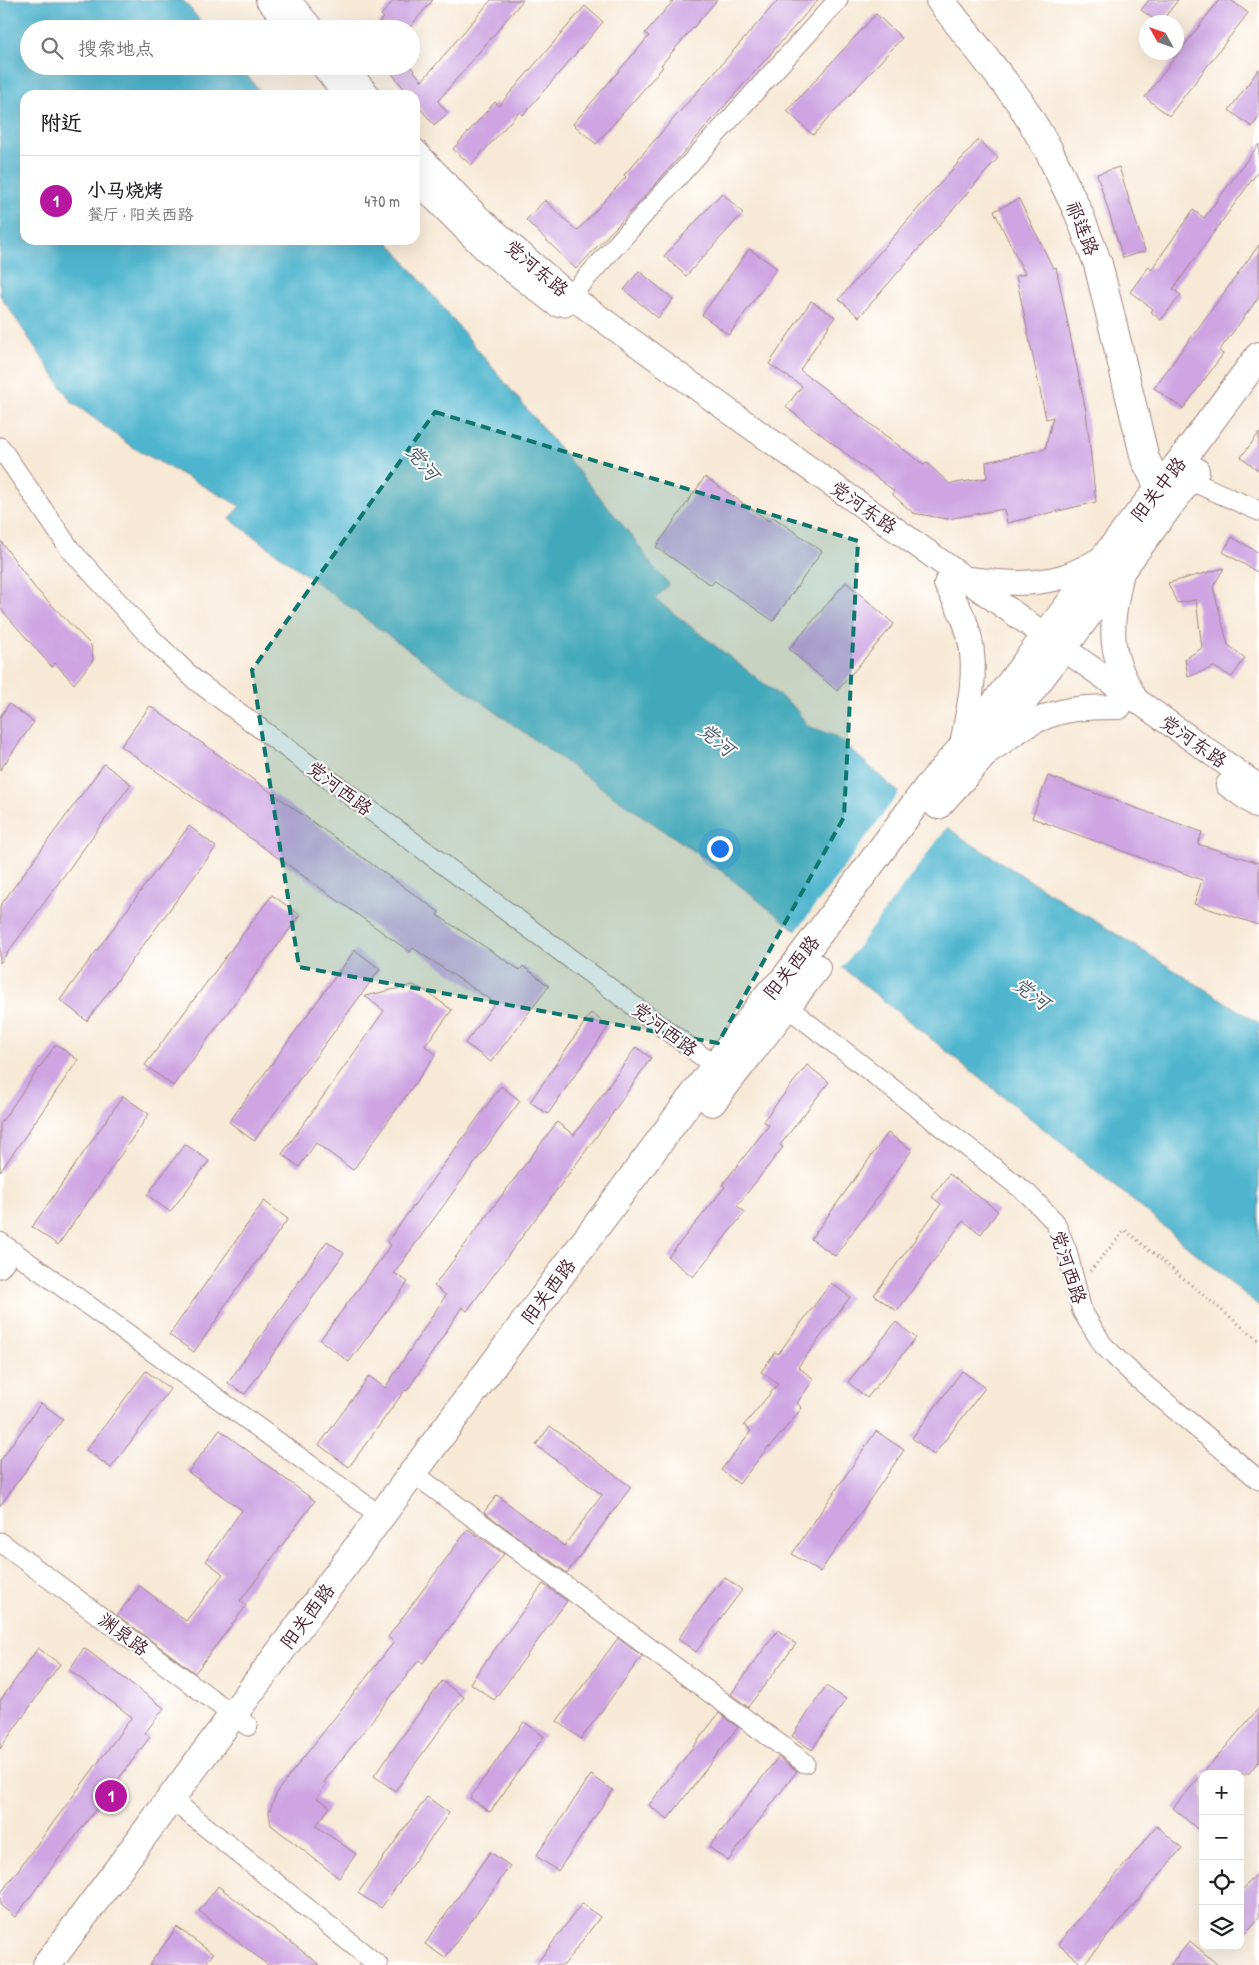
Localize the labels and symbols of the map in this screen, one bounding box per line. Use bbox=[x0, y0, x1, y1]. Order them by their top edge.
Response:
north arrow bbox=[1139, 15, 1184, 60]
street label: 祁连路 bbox=[1060, 197, 1106, 259]
street label: 党河东路 bbox=[500, 234, 574, 302]
water label: 党河 bbox=[400, 438, 448, 488]
street label: 阳关中路 bbox=[1124, 451, 1192, 527]
street label: 党河东路 bbox=[825, 475, 903, 539]
street label: 党河东路 bbox=[1155, 709, 1233, 773]
water label: 党河 bbox=[693, 716, 743, 764]
street label: 党河西路 bbox=[302, 755, 378, 821]
your location bbox=[707, 836, 733, 862]
street label: 阳关西路 bbox=[757, 929, 825, 1005]
water label: 党河 bbox=[1008, 970, 1058, 1018]
street label: 党河西路 bbox=[627, 996, 703, 1062]
street label: 党河西路 bbox=[1045, 1227, 1093, 1307]
street label: 阳关西路 bbox=[515, 1253, 581, 1329]
street label: 阳关西路 bbox=[274, 1578, 340, 1654]
street label: 渊泉路 bbox=[93, 1606, 155, 1662]
pin: 1 bbox=[95, 1777, 127, 1815]

